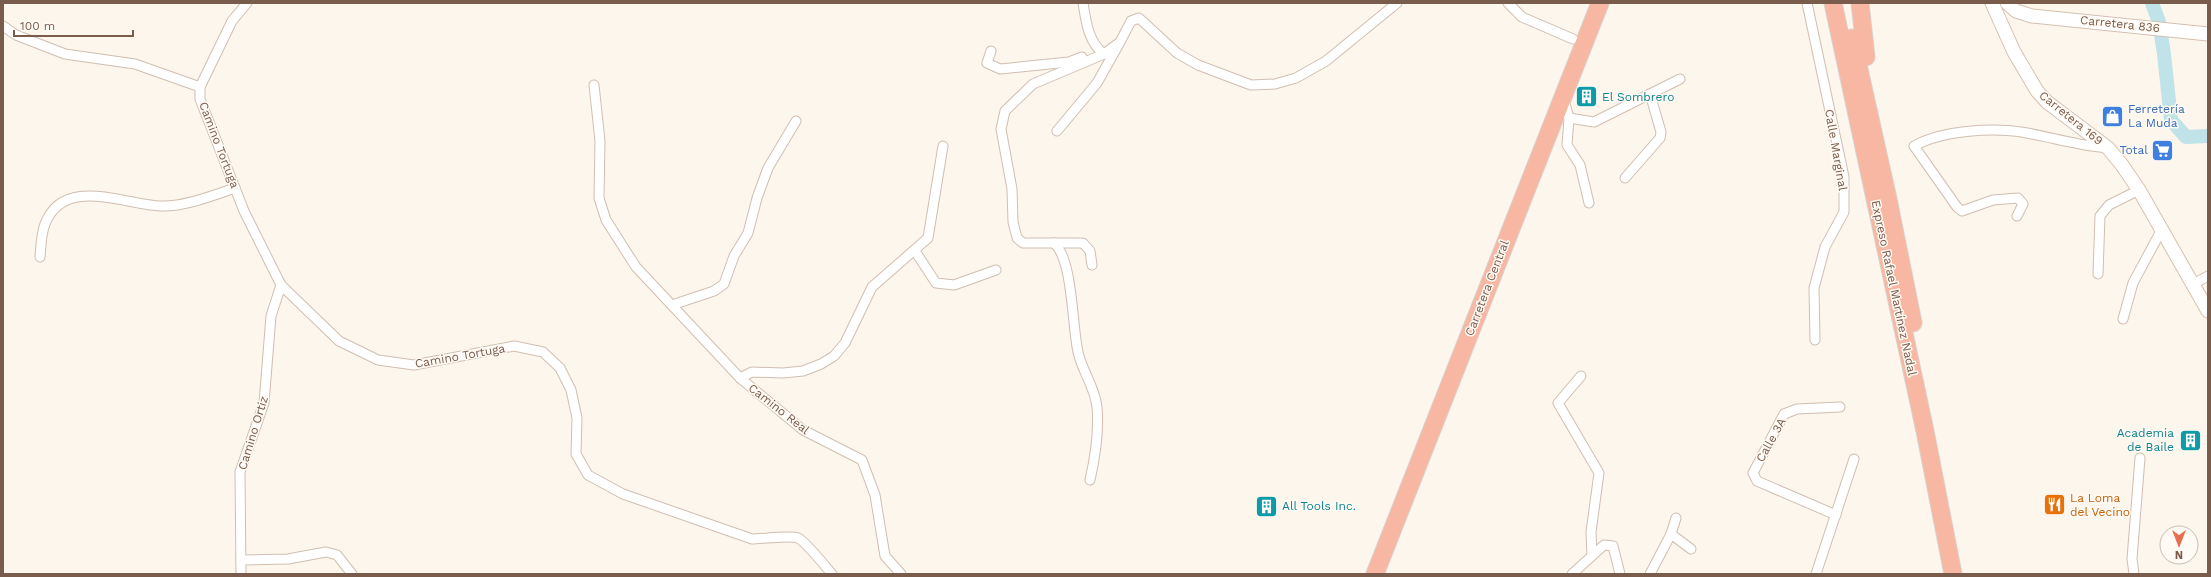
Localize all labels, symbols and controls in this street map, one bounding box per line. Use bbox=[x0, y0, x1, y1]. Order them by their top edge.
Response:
scale bar bbox=[14, 12, 133, 38]
street label: Carretera 836 bbox=[2079, 13, 2161, 35]
text: 100 m bbox=[20, 19, 55, 33]
building icon: El Sombrero bbox=[1573, 84, 1599, 110]
street label: Carretera 169 bbox=[2036, 88, 2106, 148]
place label: El Sombrero bbox=[1602, 90, 1674, 104]
street label: Camino Tortuga bbox=[196, 100, 242, 190]
place label: Ferretería La Muda bbox=[2128, 102, 2185, 130]
shop icon: Ferretería La Muda bbox=[2099, 103, 2125, 129]
street label: Calle Marginal bbox=[1822, 108, 1850, 192]
supermarket icon: Total bbox=[2150, 137, 2176, 163]
place label: Total bbox=[2119, 143, 2148, 157]
street label: Expreso Rafael Martínez Nadal bbox=[1869, 199, 1920, 377]
street label: Carretera Central bbox=[1462, 238, 1512, 338]
street label: Camino Tortuga bbox=[414, 341, 506, 371]
street label: Camino Real bbox=[746, 381, 813, 437]
street label: Camino Ortiz bbox=[235, 394, 271, 472]
street label: Calle 3A bbox=[1753, 415, 1789, 465]
place label: Academia de Baile bbox=[2117, 426, 2174, 454]
building icon: Academia de Baile bbox=[2177, 427, 2203, 453]
place label: La Loma del Vecino bbox=[2070, 491, 2130, 519]
restaurant icon: La Loma del Vecino bbox=[2042, 492, 2068, 518]
building icon: All Tools Inc. bbox=[1254, 493, 1280, 519]
place label: All Tools Inc. bbox=[1282, 499, 1356, 513]
north arrow bbox=[2159, 525, 2199, 565]
text: N bbox=[2175, 548, 2183, 561]

